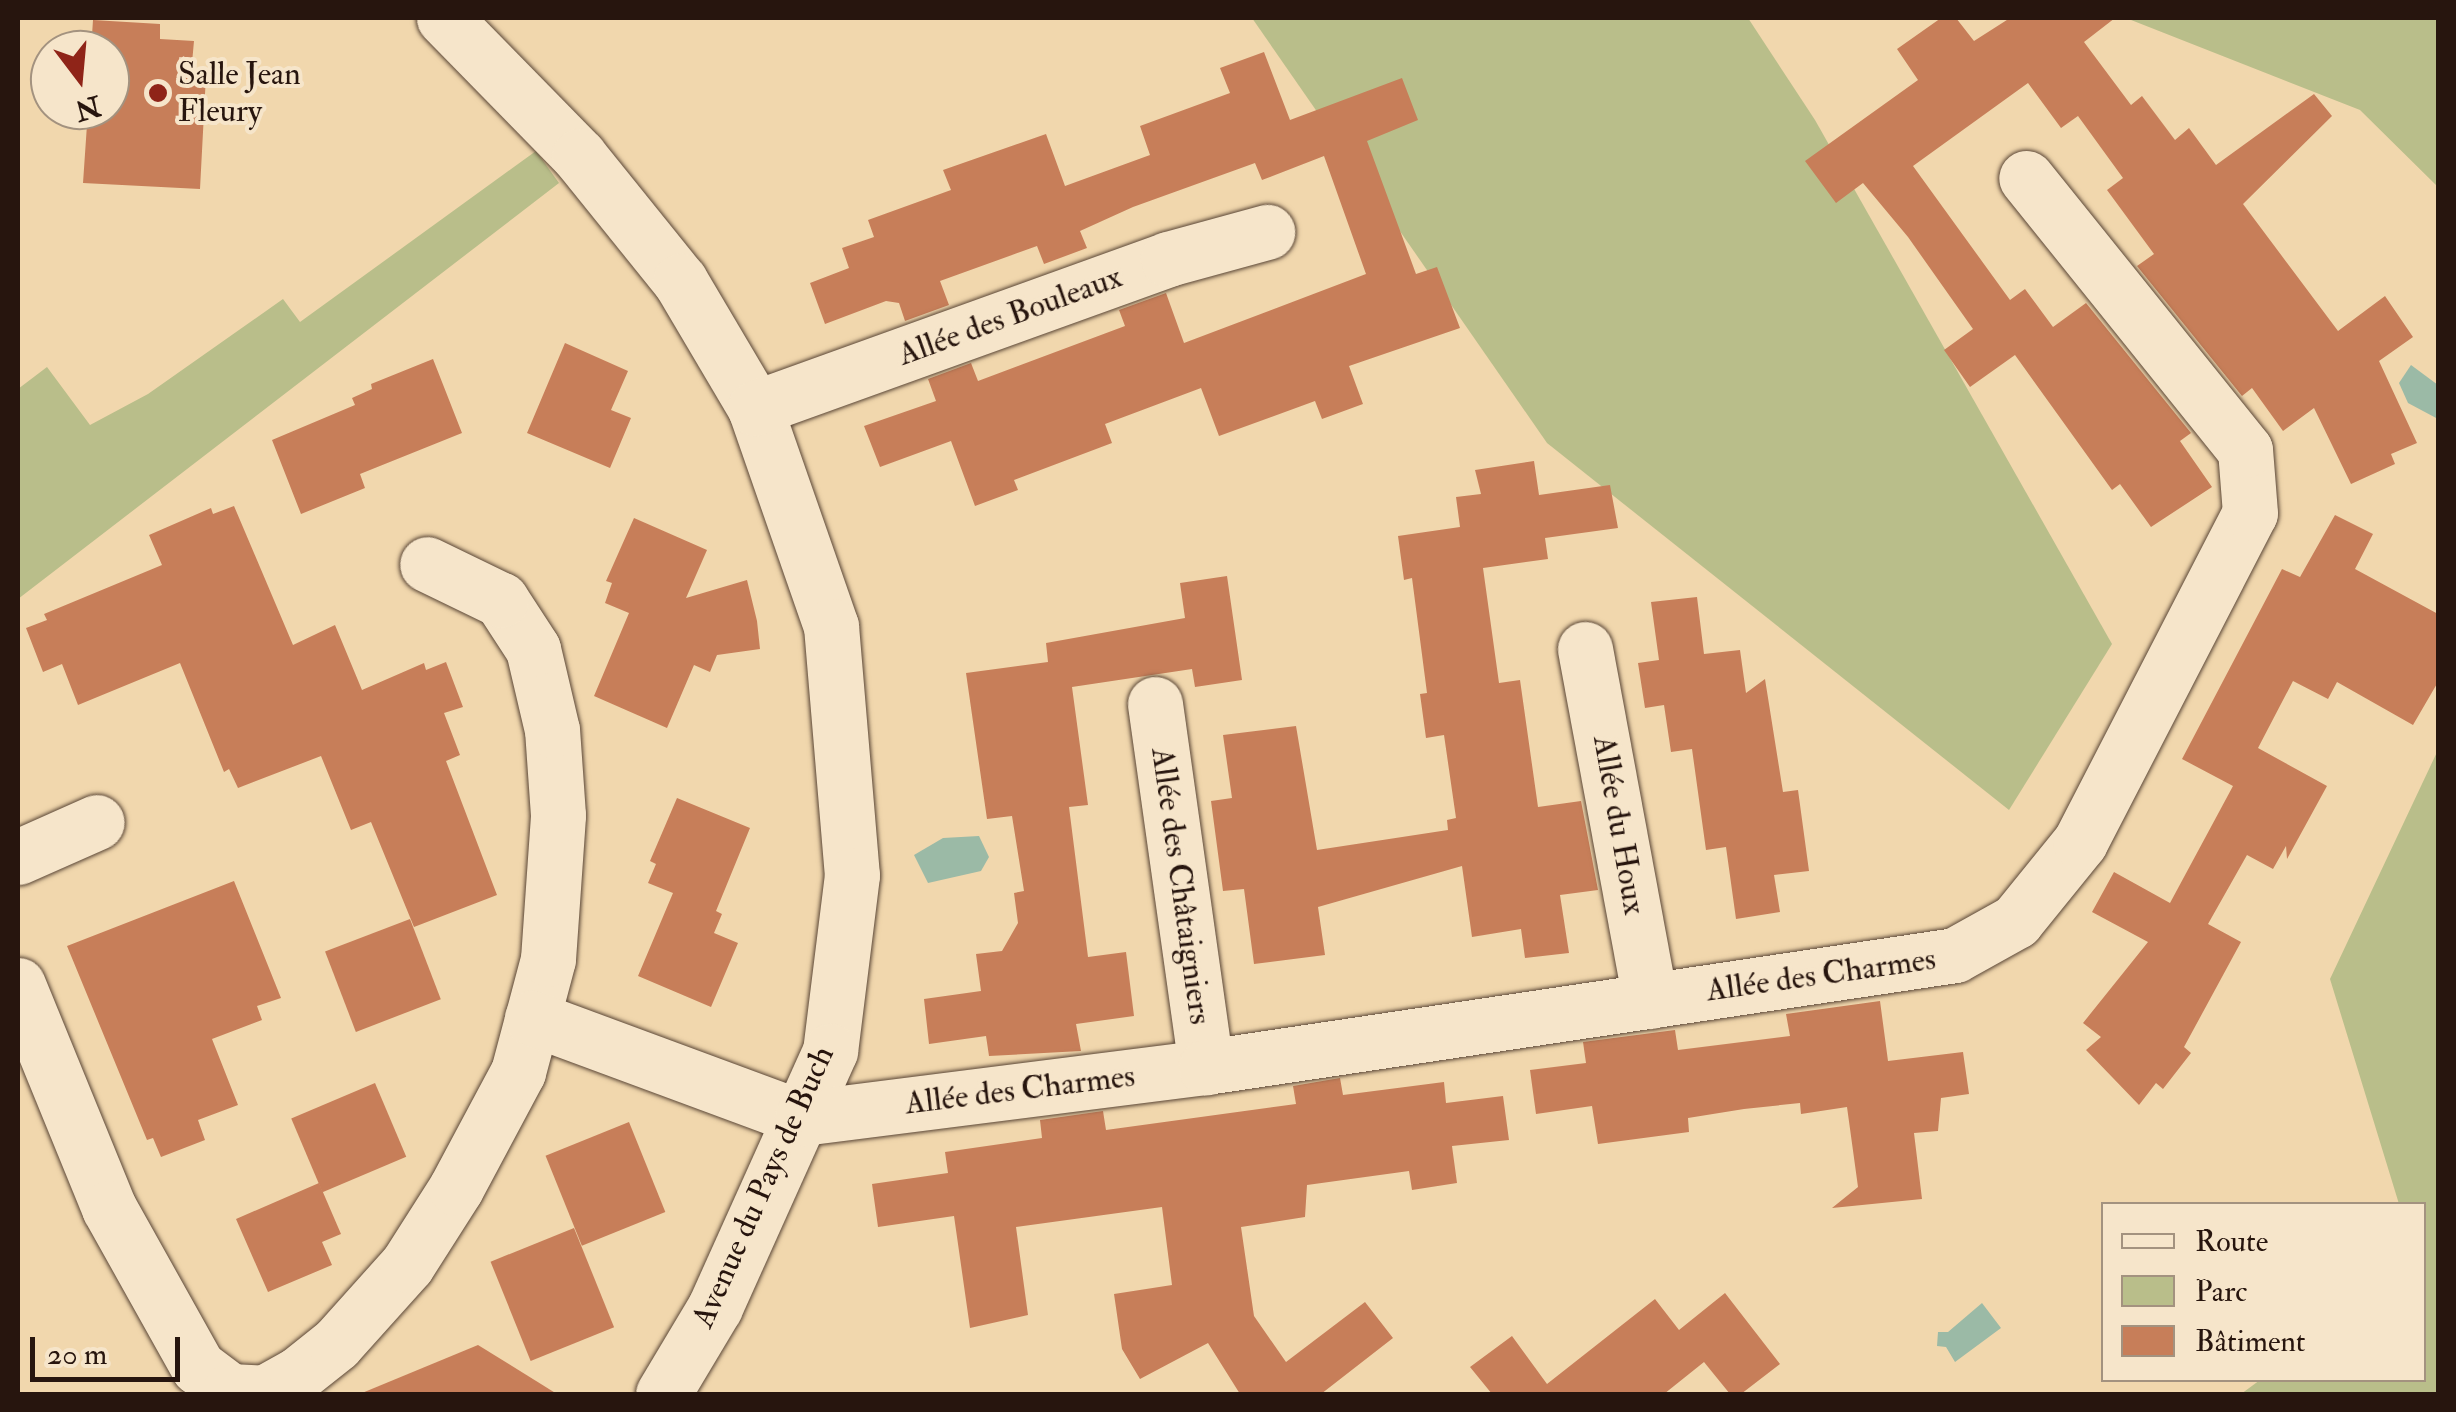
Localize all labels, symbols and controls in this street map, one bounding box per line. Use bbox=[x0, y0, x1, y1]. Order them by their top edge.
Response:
north arrow bbox=[30, 30, 130, 130]
place label: Salle Jean Fleury bbox=[178, 56, 301, 131]
marker: Salle Jean Fleury bbox=[147, 82, 169, 104]
text: N bbox=[71, 87, 105, 128]
street label: Allée des Bouleaux bbox=[893, 258, 1127, 374]
street label: Allée du Houx bbox=[1584, 732, 1654, 918]
street label: Allée des Châtaigniers bbox=[1143, 745, 1219, 1027]
street label: Allée des Charmes bbox=[1704, 940, 1938, 1010]
street label: Avenue du Pays de Buch bbox=[684, 1040, 842, 1334]
street label: Allée des Charmes bbox=[903, 1057, 1137, 1123]
legend bbox=[2101, 1202, 2426, 1382]
text: Route bbox=[2195, 1223, 2268, 1260]
text: Parc bbox=[2195, 1273, 2247, 1310]
scale bar bbox=[35, 1317, 185, 1379]
text: Bâtiment bbox=[2195, 1323, 2305, 1360]
text: 20 m bbox=[47, 1336, 107, 1373]

